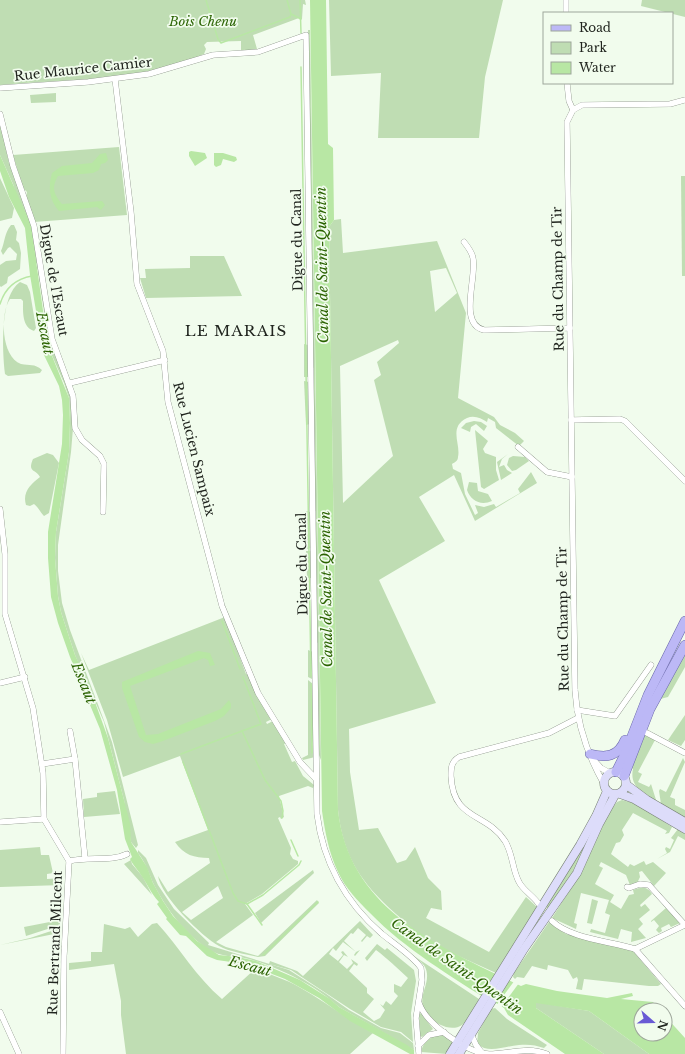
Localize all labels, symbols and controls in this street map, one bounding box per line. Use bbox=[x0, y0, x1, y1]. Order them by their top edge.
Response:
legend bbox=[543, 12, 673, 84]
park label: Bois Chenu bbox=[168, 13, 237, 30]
text: Road bbox=[579, 20, 611, 35]
text: Park bbox=[579, 40, 607, 55]
street label: Rue Maurice Camier bbox=[13, 53, 154, 85]
text: Water bbox=[578, 60, 616, 75]
water label: Canal de Saint-Quentin bbox=[312, 186, 332, 343]
street label: Digue du Canal bbox=[288, 188, 306, 292]
street label: Rue du Champ de Tir bbox=[548, 206, 568, 351]
street label: Digue de l'Escaut bbox=[36, 223, 72, 337]
water label: Escaut bbox=[33, 310, 57, 356]
district label: LE MARAIS bbox=[185, 321, 287, 340]
street label: Rue Lucien Sampaix bbox=[169, 380, 219, 518]
water label: Canal de Saint-Quentin bbox=[316, 510, 336, 667]
street label: Digue du Canal bbox=[293, 512, 311, 616]
street label: Rue du Champ de Tir bbox=[553, 546, 573, 691]
water label: Escaut bbox=[67, 659, 101, 707]
street label: Rue Bertrand Milcent bbox=[44, 870, 66, 1016]
water label: Canal de Saint-Quentin bbox=[388, 914, 526, 1018]
water label: Escaut bbox=[226, 951, 274, 981]
north arrow bbox=[633, 1002, 673, 1042]
text: N bbox=[654, 1018, 671, 1033]

